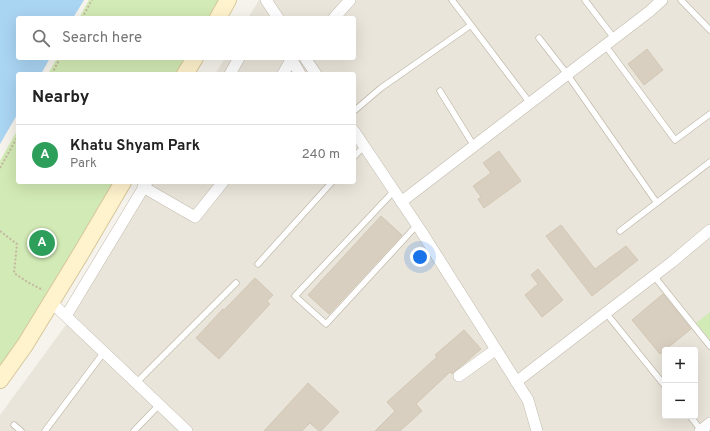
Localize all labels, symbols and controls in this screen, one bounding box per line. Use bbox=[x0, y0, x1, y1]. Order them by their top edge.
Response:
search box bbox=[16, 16, 356, 60]
icon: search bbox=[30, 27, 52, 49]
text: Search here bbox=[62, 29, 142, 48]
text: Nearby bbox=[32, 87, 89, 109]
text: Khatu Shyam Park bbox=[70, 137, 200, 156]
text: A bbox=[40, 147, 50, 163]
text: 240 m bbox=[302, 147, 340, 163]
text: Park bbox=[70, 156, 97, 172]
pin: A bbox=[29, 228, 55, 258]
your location bbox=[410, 247, 430, 267]
map controls bbox=[662, 347, 698, 419]
button: + bbox=[662, 347, 698, 383]
button: − bbox=[662, 383, 698, 419]

